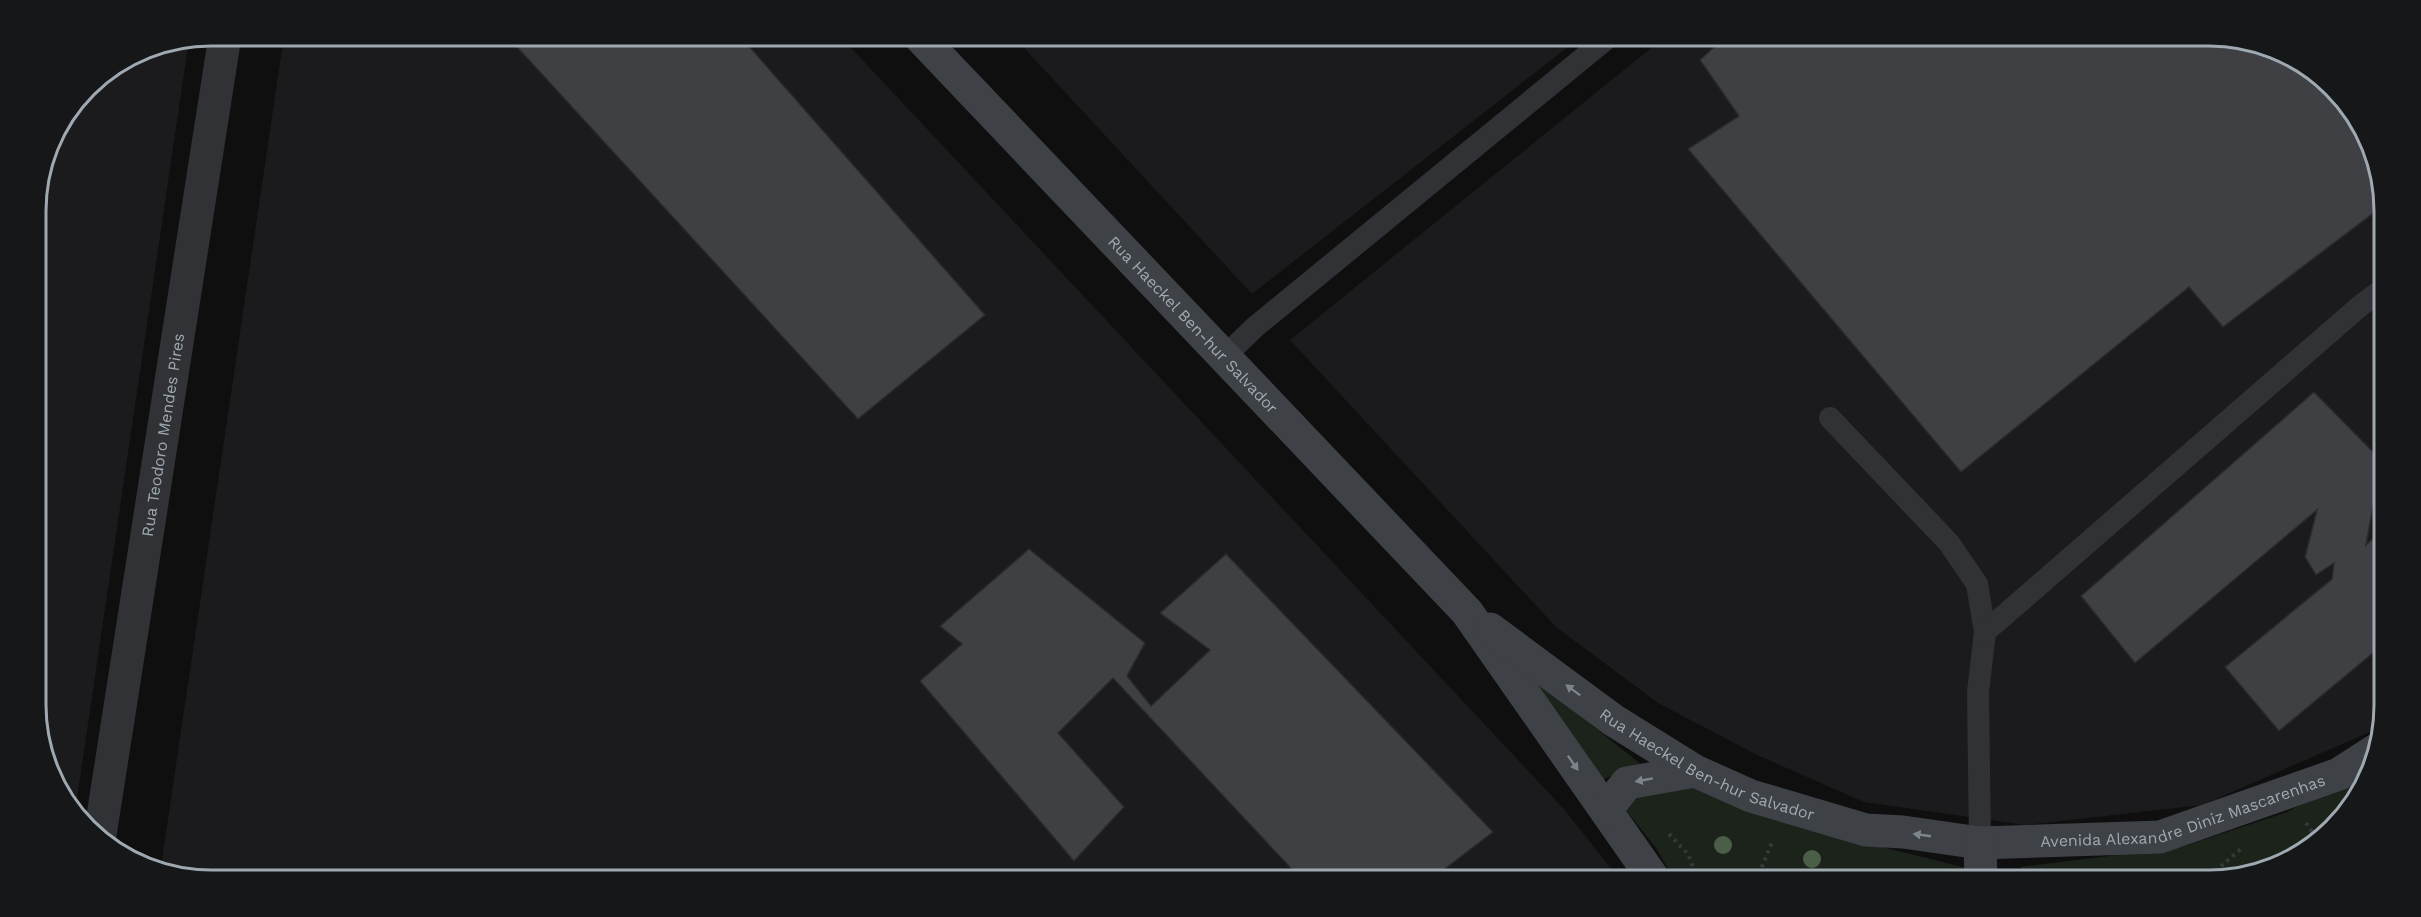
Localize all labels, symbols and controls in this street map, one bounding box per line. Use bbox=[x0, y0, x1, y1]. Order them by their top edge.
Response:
street label: Rua Haeckel Ben-hur Salvador bbox=[1104, 232, 1282, 418]
street label: Rua Teodoro Mendes Pires bbox=[138, 332, 188, 538]
one-way arrow bbox=[1565, 685, 1580, 697]
street label: Rua Haeckel Ben-hur Salvador bbox=[1596, 705, 1817, 824]
one-way arrow bbox=[1567, 754, 1579, 770]
street label: Avenida Alexandre Diniz Mascarenhas bbox=[2040, 771, 2328, 851]
one-way arrow bbox=[1634, 776, 1653, 785]
one-way arrow bbox=[1912, 830, 1931, 839]

